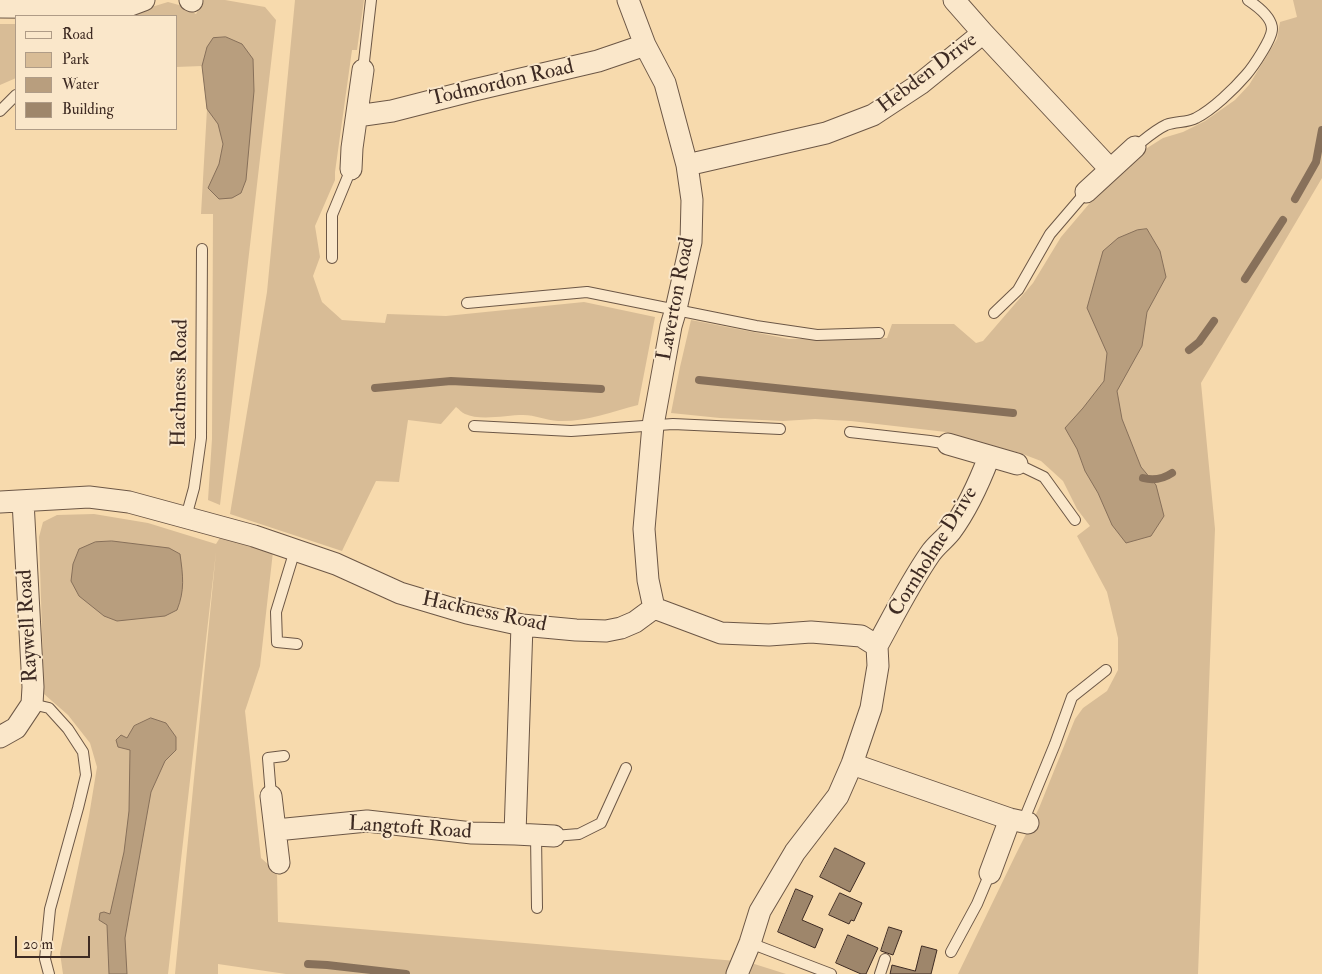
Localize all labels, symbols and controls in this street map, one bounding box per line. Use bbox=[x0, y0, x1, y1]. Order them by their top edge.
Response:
legend bbox=[15, 15, 178, 130]
text: Road bbox=[62, 25, 93, 44]
street label: Hebden Drive bbox=[873, 28, 983, 120]
text: Park bbox=[62, 50, 89, 69]
street label: Todmordon Road bbox=[428, 55, 576, 113]
text: Water bbox=[62, 75, 99, 94]
text: Building bbox=[62, 100, 114, 119]
street label: Laverton Road bbox=[653, 235, 701, 363]
street label: Hachness Road bbox=[167, 319, 195, 447]
street label: Cornholme Drive bbox=[884, 483, 984, 621]
street label: Raywell Road bbox=[13, 569, 45, 683]
street label: Hackness Road bbox=[419, 588, 549, 638]
street label: Langtoft Road bbox=[347, 812, 473, 846]
scale bar bbox=[18, 926, 92, 958]
text: 20 m bbox=[23, 935, 53, 954]

